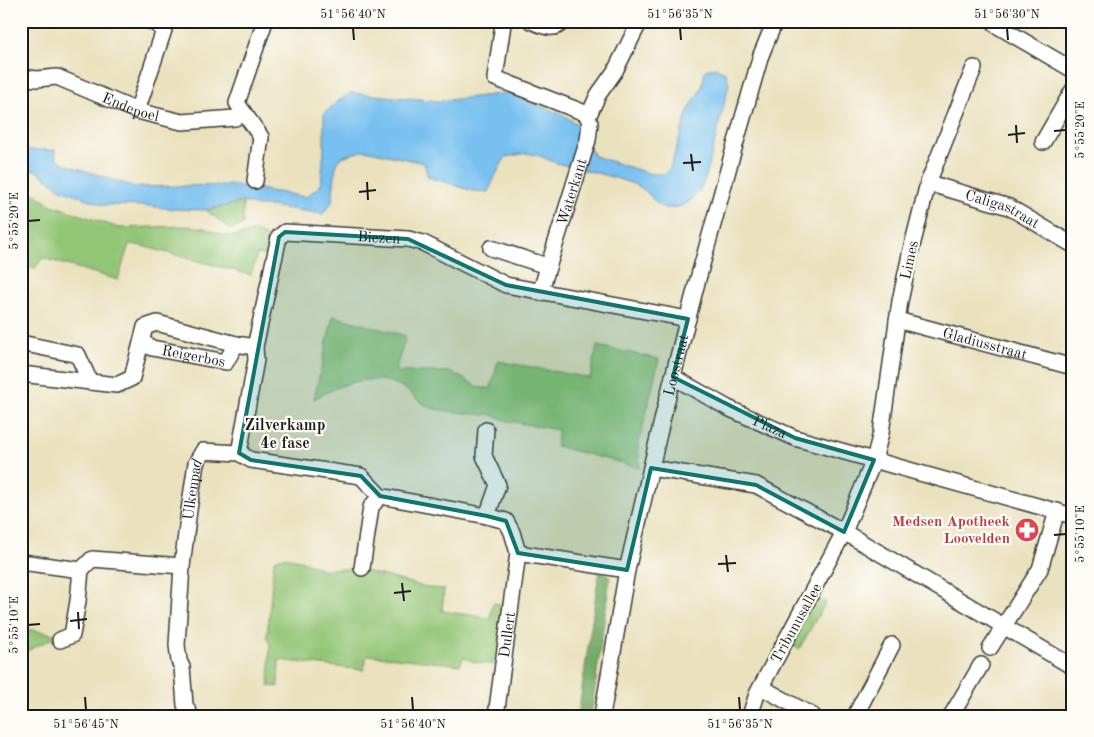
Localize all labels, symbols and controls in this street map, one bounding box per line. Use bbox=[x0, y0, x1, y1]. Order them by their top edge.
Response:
text: 51°56'40"N bbox=[320, 8, 386, 21]
text: 51°56'35"N bbox=[647, 8, 713, 21]
text: 51°56'30"N bbox=[974, 8, 1040, 21]
street label: Endepoel bbox=[100, 91, 160, 125]
text: 5°55'20"E bbox=[1074, 101, 1087, 159]
street label: Waterkant bbox=[556, 157, 591, 228]
street label: Caligastraat bbox=[963, 188, 1041, 232]
text: 5°55'20"E bbox=[8, 192, 21, 250]
street label: Biezen bbox=[357, 230, 401, 248]
street label: Limes bbox=[899, 239, 922, 281]
street label: Gladiusstraat bbox=[941, 326, 1028, 363]
street label: Loostraat bbox=[662, 333, 692, 398]
street label: Reigerbos bbox=[160, 344, 226, 371]
street label: Plaza bbox=[750, 414, 789, 442]
district label: Zilverkamp 4e fase bbox=[245, 418, 325, 452]
street label: Ulkenpad bbox=[182, 456, 206, 521]
text: 5°55'10"E bbox=[1074, 505, 1087, 563]
place label: Medsen Apotheek Loovelden bbox=[892, 515, 1011, 547]
pharmacy icon: Medsen Apotheek Loovelden bbox=[1014, 517, 1040, 543]
street label: Tribunusallee bbox=[769, 581, 825, 666]
text: 5°55'10"E bbox=[8, 596, 21, 654]
street label: Dullert bbox=[498, 611, 519, 659]
text: 51°56'45"N bbox=[53, 718, 119, 731]
text: 51°56'40"N bbox=[380, 718, 446, 731]
text: 51°56'35"N bbox=[707, 718, 773, 731]

